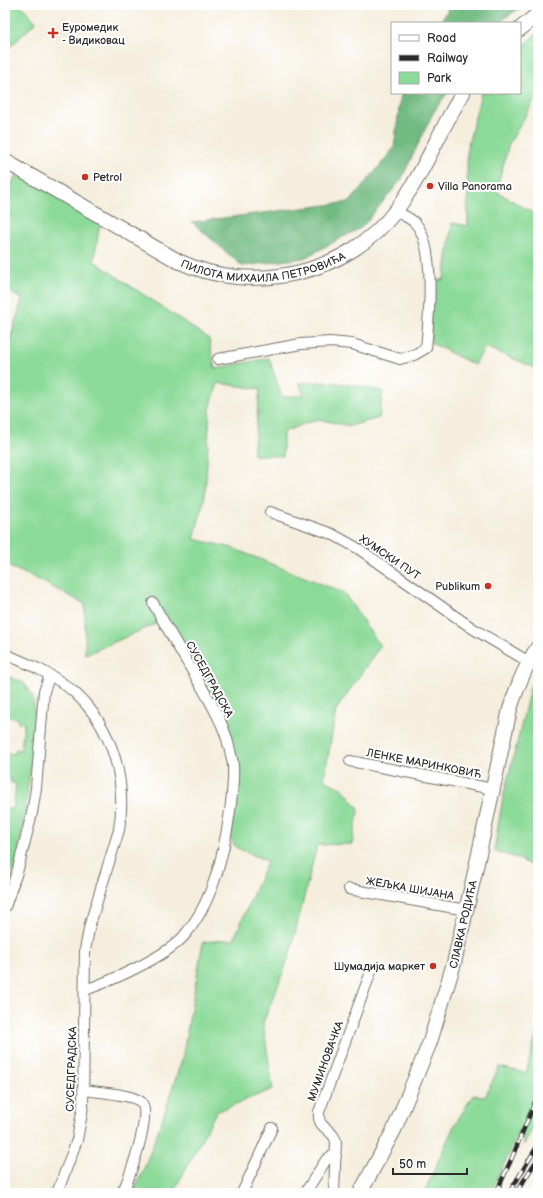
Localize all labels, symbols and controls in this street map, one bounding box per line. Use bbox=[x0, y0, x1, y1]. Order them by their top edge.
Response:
place label: Еуромедик - Видиковац bbox=[62, 21, 125, 47]
legend bbox=[391, 22, 521, 94]
marker: Еуромедик - Видиковац bbox=[47, 27, 59, 39]
text: Road bbox=[427, 31, 456, 46]
text: Railway bbox=[427, 51, 469, 66]
text: Park bbox=[427, 71, 451, 86]
place label: Petrol bbox=[93, 171, 122, 184]
marker: Petrol bbox=[80, 172, 90, 182]
place label: Villa Panorama bbox=[438, 180, 512, 193]
marker: Villa Panorama bbox=[425, 181, 435, 191]
street label: ПИЛОТА МИХАИЛА ПЕТРОВИЋА bbox=[179, 249, 348, 285]
street label: ХУМСКИ ПУТ bbox=[357, 532, 423, 583]
place label: Publikum bbox=[435, 580, 480, 593]
marker: Publikum bbox=[483, 581, 493, 591]
street label: СУСЕДГРАДСКА bbox=[183, 639, 236, 720]
street label: ЛЕНКЕ МАРИНКОВИЋ bbox=[364, 746, 482, 781]
street label: ЖЕЉКА ШИЈАНА bbox=[365, 874, 455, 903]
street label: СЛАВКА РОДИЋА bbox=[447, 879, 480, 970]
place label: Шумадија маркет bbox=[334, 960, 425, 973]
marker: Шумадија маркет bbox=[428, 961, 438, 971]
street label: МУМИНОВАЧКА bbox=[305, 1019, 346, 1103]
street label: СУСЕДГРАДСКА bbox=[64, 1026, 79, 1112]
scale bar bbox=[393, 1150, 467, 1176]
text: 50 m bbox=[399, 1157, 426, 1172]

